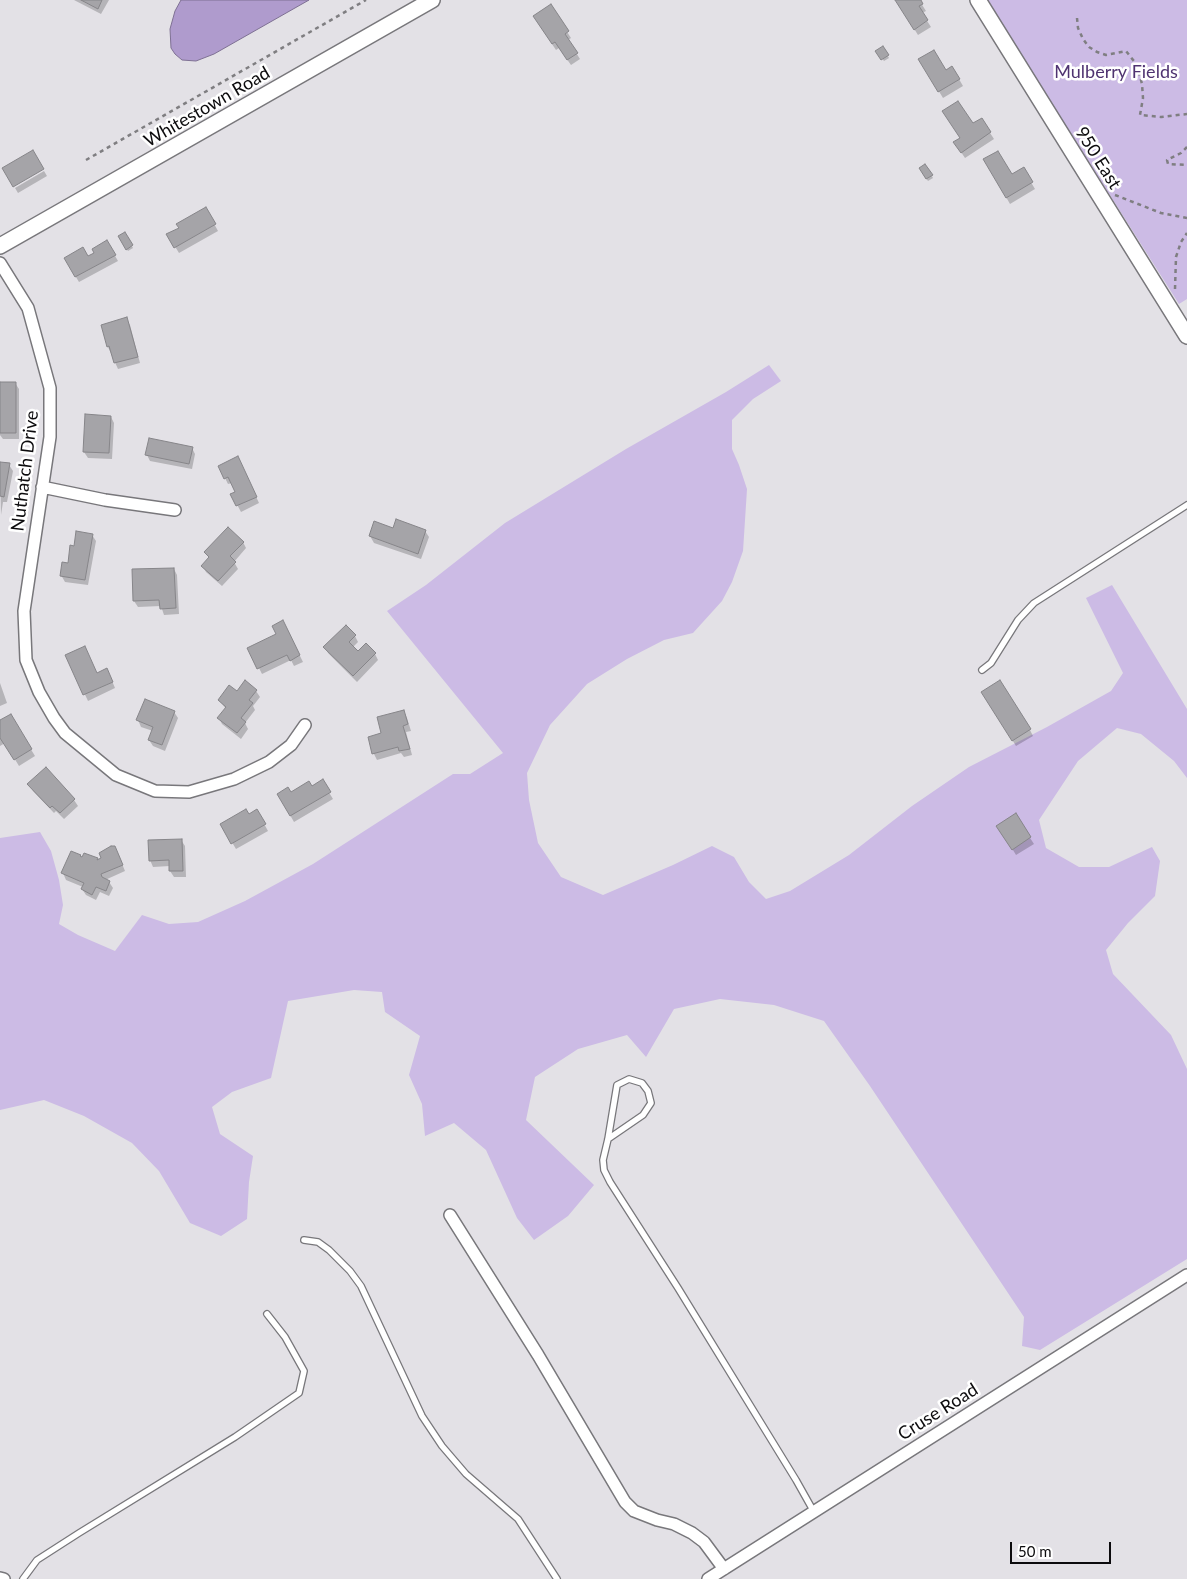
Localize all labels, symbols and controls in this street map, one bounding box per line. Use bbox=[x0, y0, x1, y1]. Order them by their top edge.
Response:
park label: Mulberry Fields bbox=[1054, 61, 1178, 83]
street label: Whitestown Road bbox=[140, 62, 274, 152]
street label: 950 East bbox=[1070, 123, 1126, 193]
street label: Nuthatch Drive bbox=[7, 409, 43, 533]
street label: Cruse Road bbox=[894, 1379, 982, 1445]
scale bar bbox=[1012, 1532, 1113, 1564]
text: 50 m bbox=[1018, 1542, 1052, 1560]

